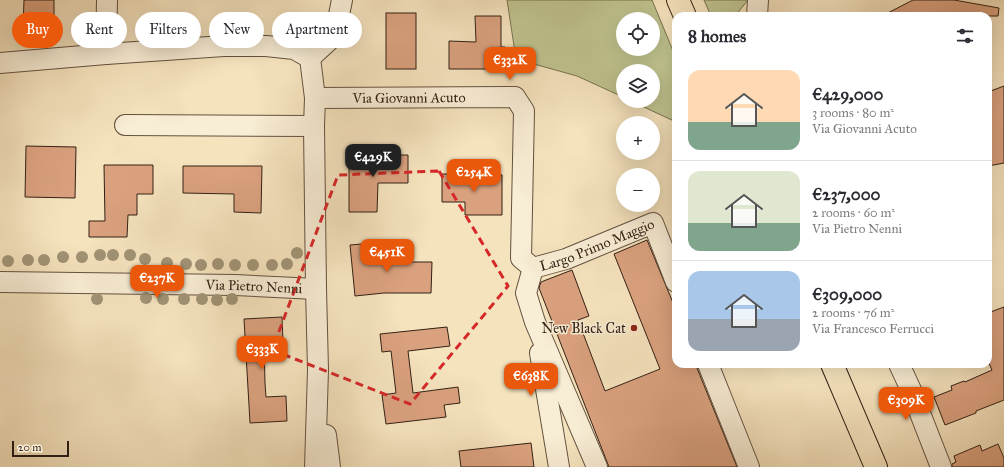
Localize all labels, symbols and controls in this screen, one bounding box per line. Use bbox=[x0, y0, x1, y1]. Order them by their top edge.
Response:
chip: Buy bbox=[12, 12, 63, 48]
chip: Rent bbox=[71, 12, 127, 48]
chip: Filters bbox=[135, 12, 201, 48]
chip: New bbox=[209, 12, 264, 48]
chip: Apartment bbox=[272, 12, 362, 48]
map controls bbox=[616, 12, 660, 212]
button: locate bbox=[616, 12, 660, 56]
icon: filters bbox=[954, 25, 976, 47]
text: 8 homes bbox=[688, 26, 746, 47]
pin: €332K bbox=[482, 47, 538, 81]
text: €332K bbox=[493, 52, 527, 68]
button: layers bbox=[616, 64, 660, 108]
text: €429,000 bbox=[812, 84, 883, 105]
icon: home bbox=[720, 86, 768, 134]
street label: Via Giovanni Acuto bbox=[351, 89, 466, 106]
text: 3 rooms · 80 m² bbox=[812, 105, 894, 121]
button: + bbox=[616, 116, 660, 160]
text: Via Giovanni Acuto bbox=[812, 121, 917, 137]
pin: €429K bbox=[345, 144, 401, 178]
text: €429K bbox=[354, 149, 392, 165]
pin: €254K bbox=[446, 159, 502, 193]
text: €254K bbox=[456, 164, 492, 180]
button: − bbox=[616, 168, 660, 212]
text: €237,000 bbox=[812, 184, 880, 205]
icon: home bbox=[720, 187, 768, 235]
text: 2 rooms · 60 m² bbox=[812, 205, 895, 221]
street label: Largo Primo Maggio bbox=[538, 215, 657, 274]
text: Via Pietro Nenni bbox=[812, 221, 902, 237]
pin: €451K bbox=[359, 239, 415, 273]
text: €451K bbox=[369, 244, 405, 260]
pin: €237K bbox=[129, 265, 185, 299]
text: €237K bbox=[139, 270, 175, 286]
street label: Via Pietro Nenni bbox=[204, 276, 303, 297]
text: €309,000 bbox=[812, 284, 882, 305]
icon: home bbox=[720, 287, 768, 335]
text: 2 rooms · 76 m² bbox=[812, 305, 894, 321]
place label: New Black Cat bbox=[542, 320, 626, 337]
text: Via Francesco Ferrucci bbox=[812, 321, 934, 337]
marker: New Black Cat bbox=[629, 323, 639, 333]
pin: €333K bbox=[234, 336, 290, 370]
text: €333K bbox=[246, 341, 278, 357]
pin: €638K bbox=[503, 363, 559, 397]
text: €638K bbox=[513, 368, 549, 384]
pin: €309K bbox=[878, 387, 934, 421]
text: €309K bbox=[888, 392, 924, 408]
scale bar bbox=[12, 439, 69, 458]
text: 20 m bbox=[18, 441, 41, 454]

